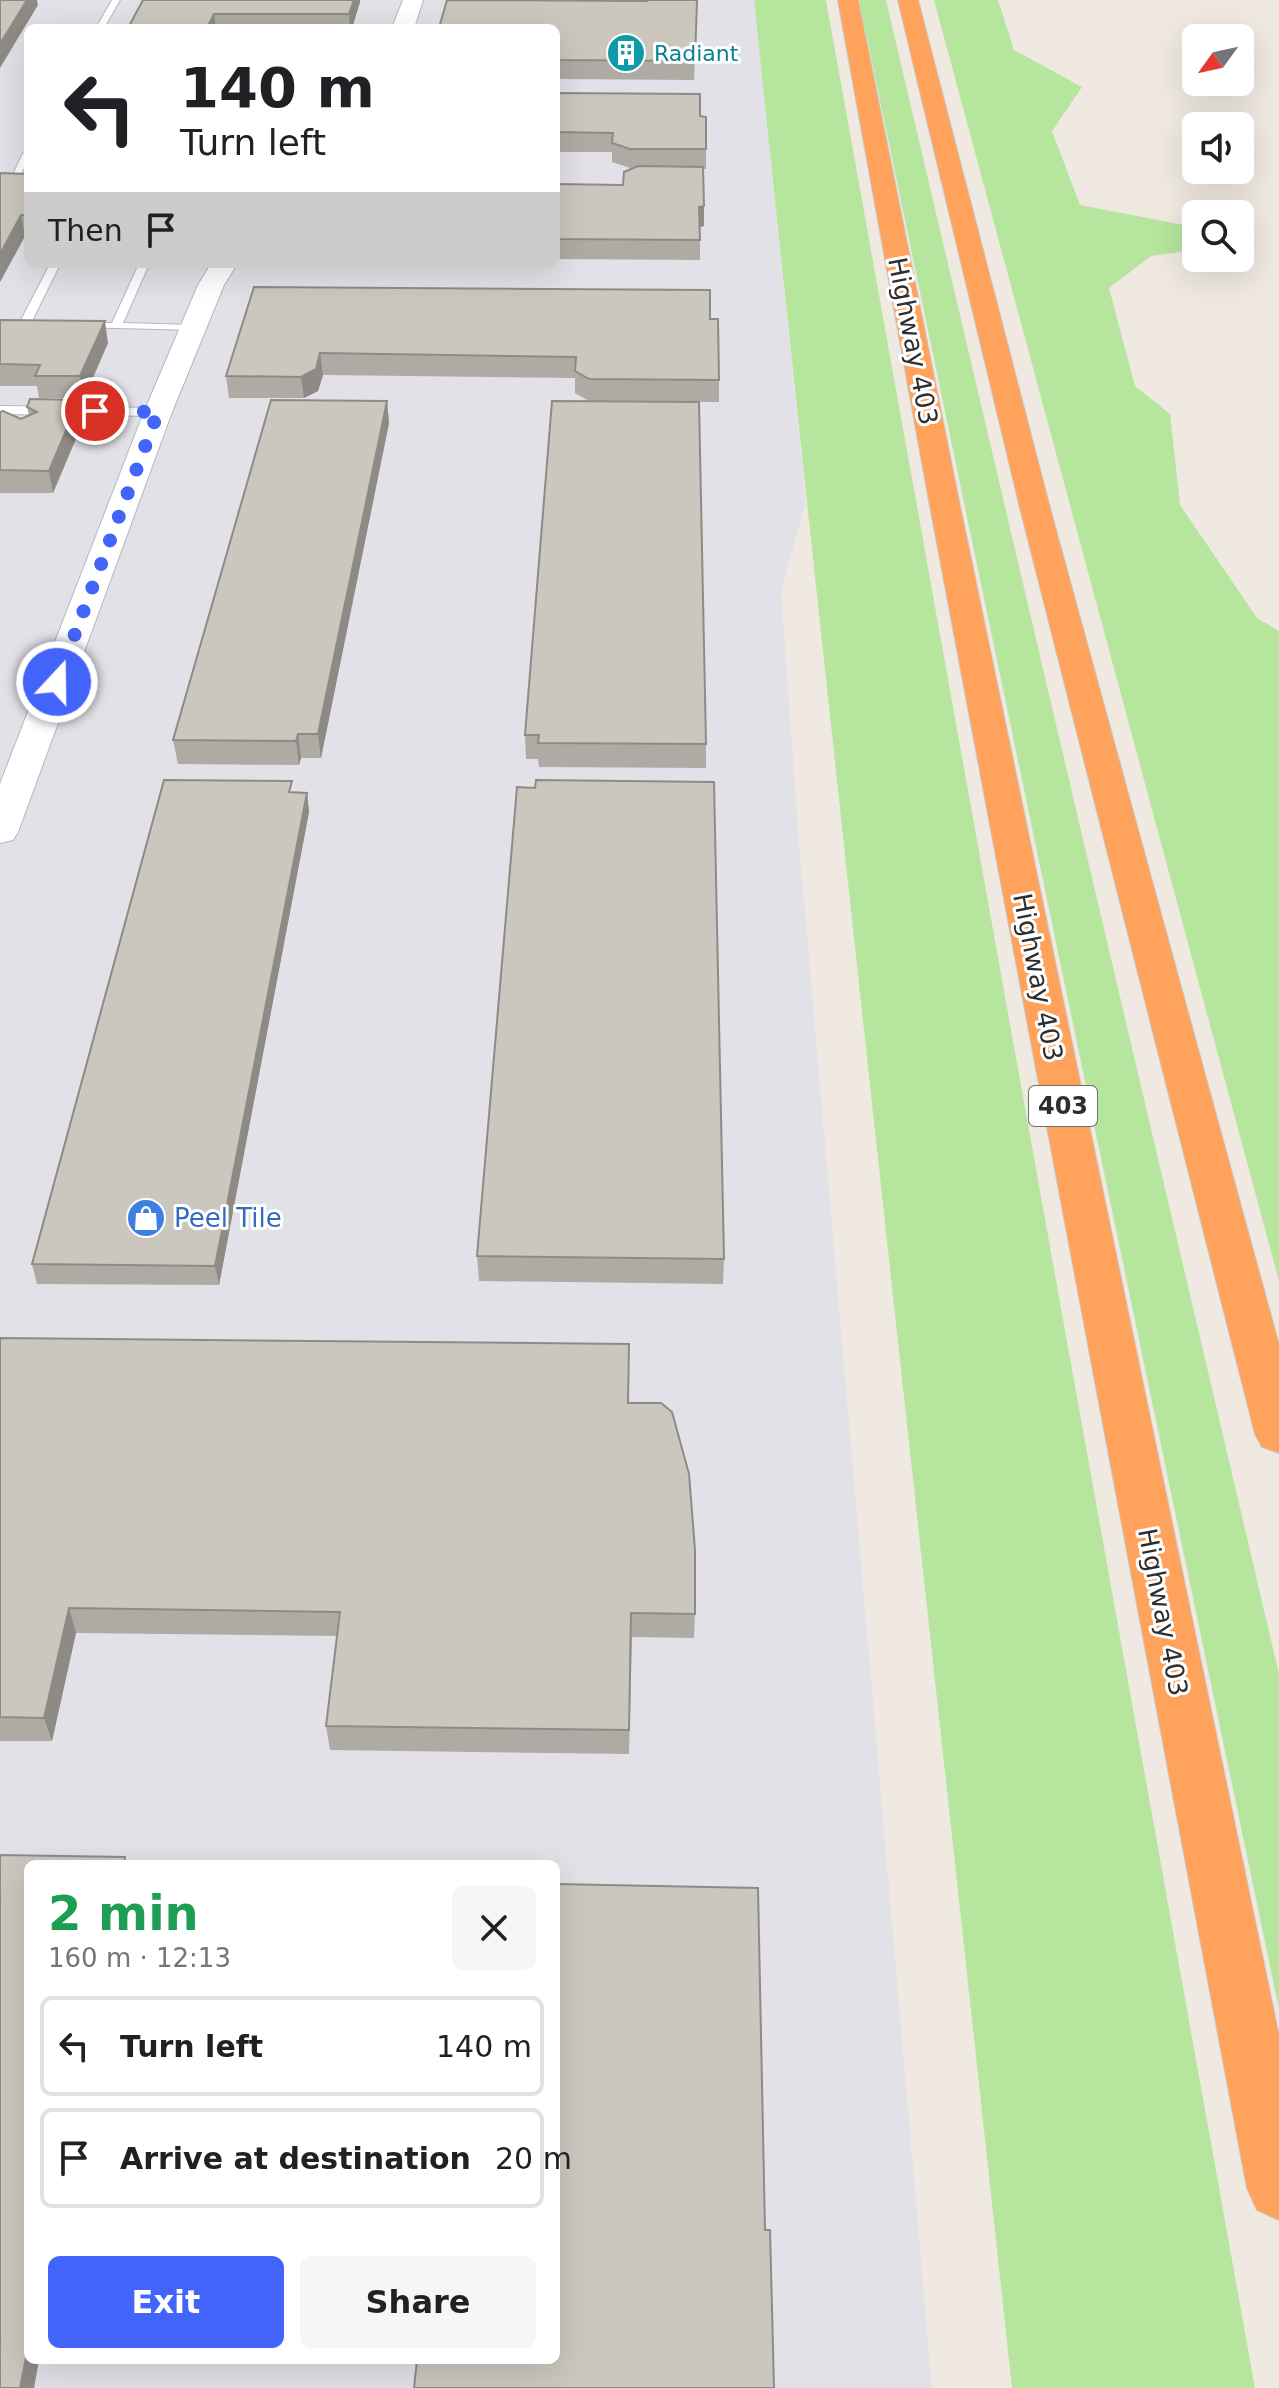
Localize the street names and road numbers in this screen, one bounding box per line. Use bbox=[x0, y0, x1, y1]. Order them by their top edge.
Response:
street label: Highway 403 bbox=[882, 255, 944, 427]
street label: Highway 403 bbox=[1007, 891, 1069, 1063]
road number: 403 bbox=[1029, 1086, 1097, 1126]
street label: Highway 403 bbox=[1132, 1526, 1194, 1698]

